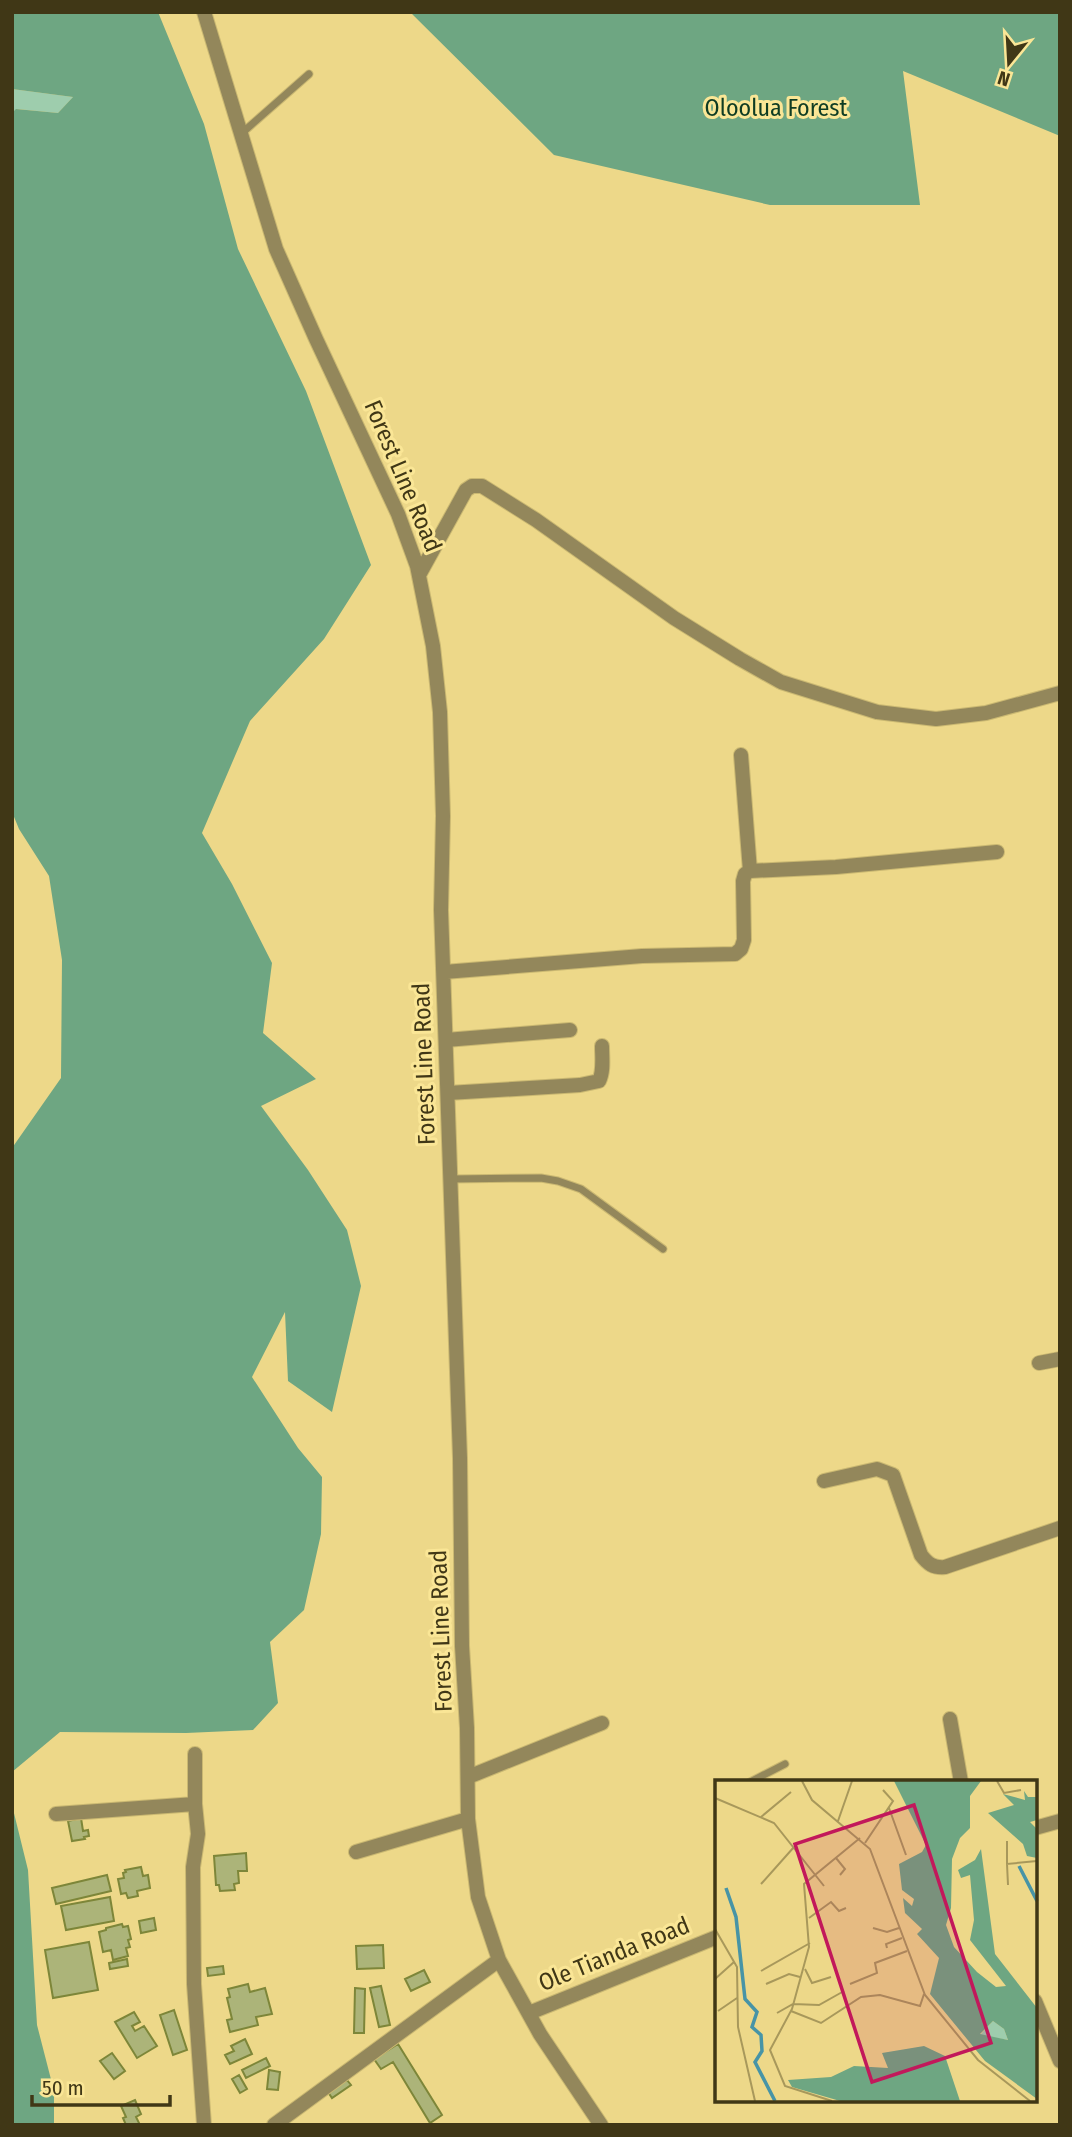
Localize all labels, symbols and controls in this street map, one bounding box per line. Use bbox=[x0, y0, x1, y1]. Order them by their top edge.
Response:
north arrow bbox=[974, 28, 1044, 98]
text: N bbox=[995, 66, 1013, 91]
park label: Oloolua Forest bbox=[705, 94, 848, 122]
street label: Forest Line Road bbox=[358, 396, 448, 556]
street label: Forest Line Road bbox=[407, 982, 441, 1146]
street label: Forest Line Road bbox=[424, 1549, 458, 1713]
inset map bbox=[715, 1780, 1037, 2102]
street label: Ole Tianda Road bbox=[534, 1911, 694, 1997]
scale bar bbox=[32, 2064, 170, 2108]
text: 50 m bbox=[42, 2075, 84, 2101]

